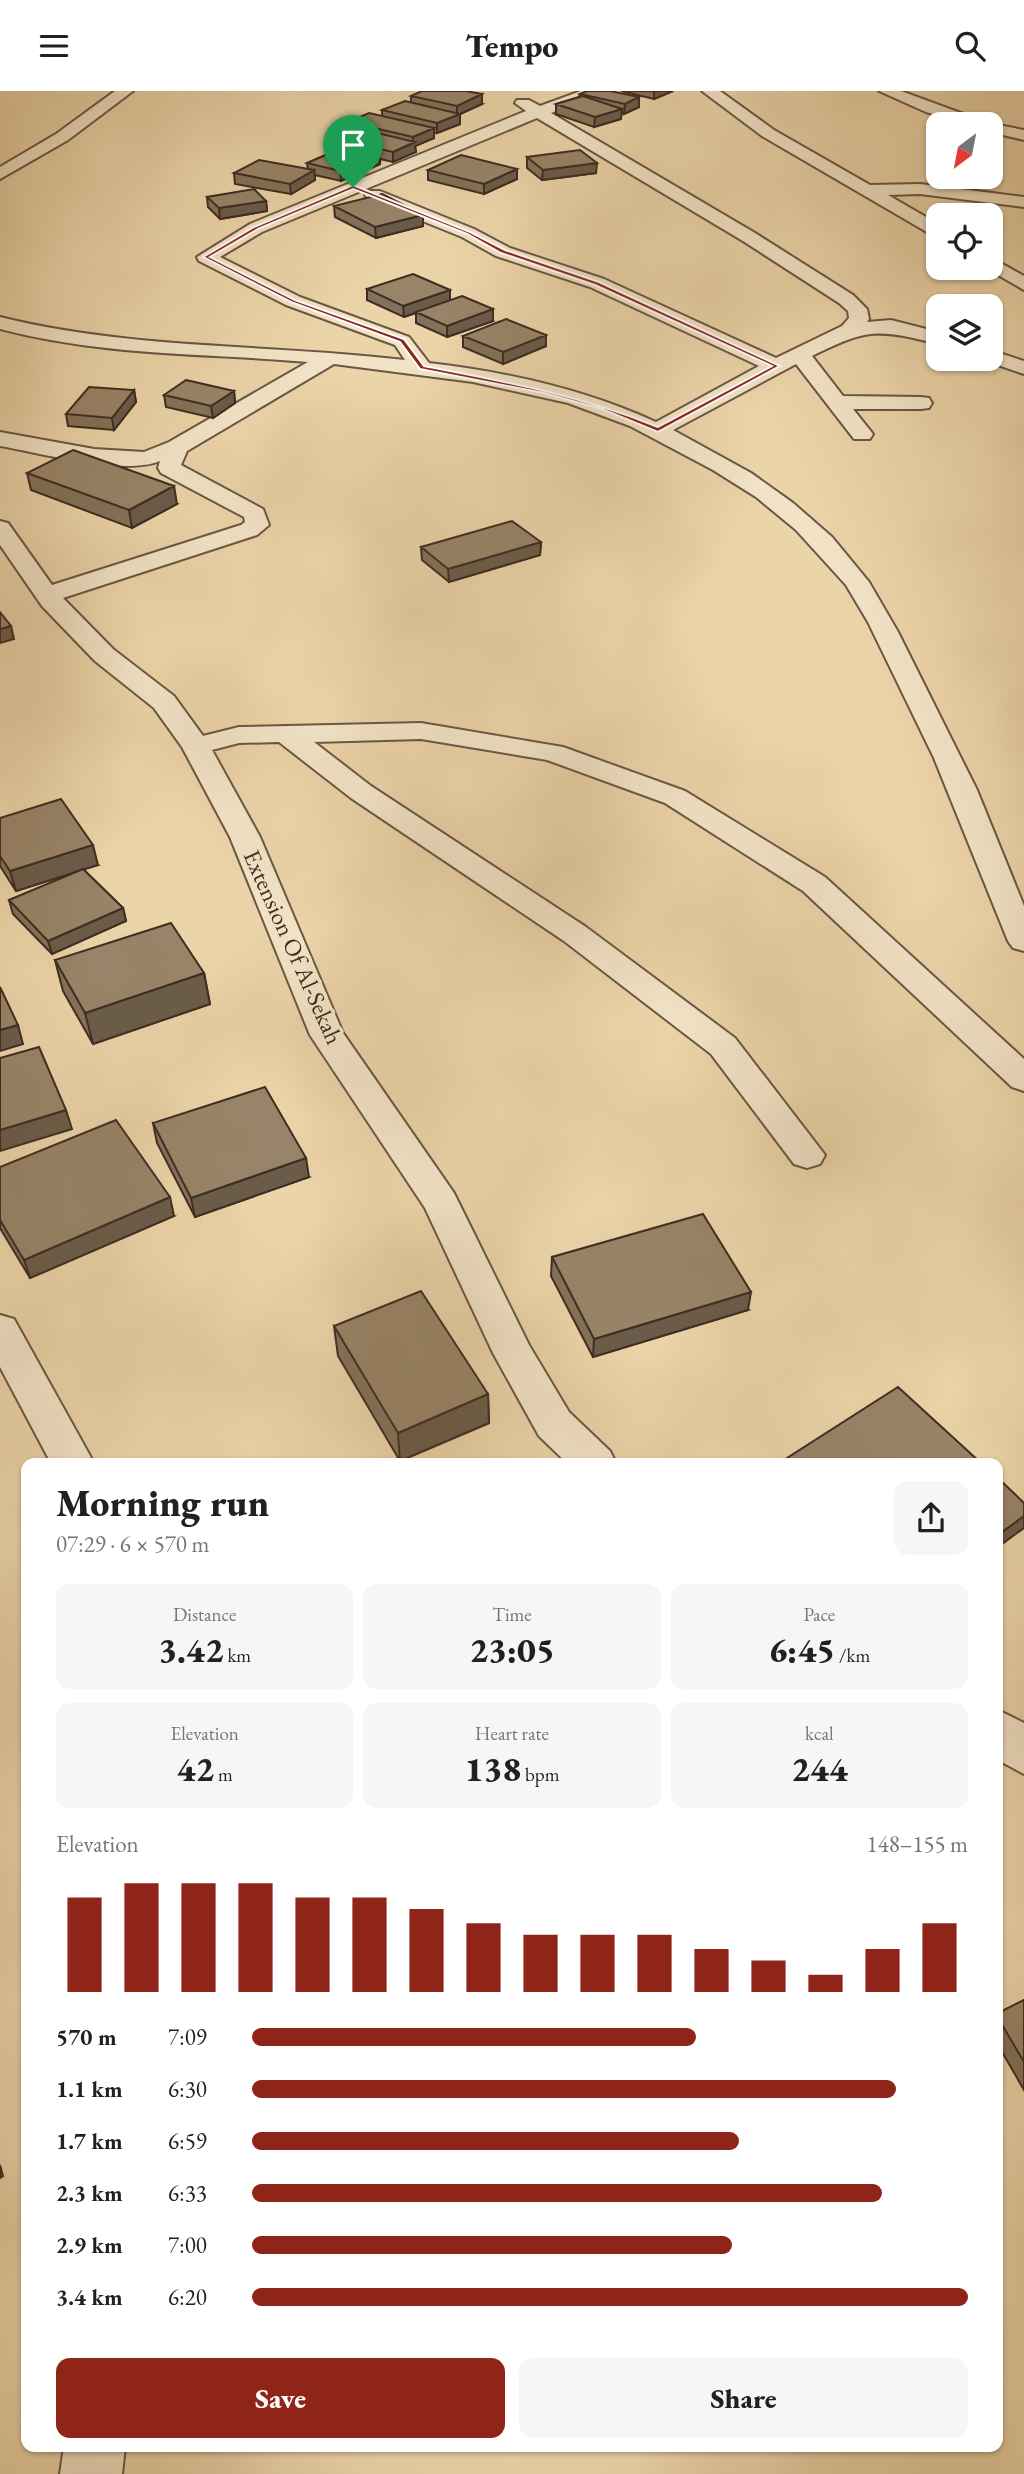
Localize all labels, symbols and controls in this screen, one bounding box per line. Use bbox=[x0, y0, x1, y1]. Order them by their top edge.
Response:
text: Tempo bbox=[466, 25, 558, 67]
icon: menu bbox=[35, 27, 73, 65]
icon: search bbox=[951, 27, 989, 65]
north arrow bbox=[926, 112, 1003, 189]
map controls bbox=[926, 112, 1003, 371]
pin bbox=[323, 115, 383, 187]
icon: arrive bbox=[334, 126, 372, 164]
button: locate bbox=[926, 203, 1003, 280]
button: layers bbox=[926, 294, 1003, 371]
street label: Extension Of Al-Sekah bbox=[237, 845, 350, 1049]
text: Morning run bbox=[56, 1478, 269, 1527]
button: share bbox=[894, 1481, 968, 1555]
text: 07:29 · 6 × 570 m bbox=[56, 1529, 209, 1559]
text: Distance bbox=[173, 1602, 236, 1627]
text: Time bbox=[492, 1602, 532, 1627]
text: Pace bbox=[803, 1602, 835, 1627]
text: 3.42 bbox=[158, 1627, 224, 1672]
text: 23:05 bbox=[469, 1627, 555, 1672]
text: 6:45 bbox=[768, 1627, 835, 1672]
text: km bbox=[224, 1643, 251, 1668]
text: /km bbox=[835, 1643, 870, 1668]
text: Elevation bbox=[170, 1721, 239, 1746]
text: Heart rate bbox=[475, 1721, 549, 1746]
text: kcal bbox=[805, 1721, 834, 1746]
text: 42 bbox=[176, 1746, 214, 1791]
text: 138 bbox=[465, 1746, 521, 1791]
text: 244 bbox=[791, 1746, 848, 1791]
text: m bbox=[214, 1762, 233, 1787]
text: bpm bbox=[521, 1762, 559, 1787]
text: Elevation bbox=[56, 1829, 139, 1859]
text: 148–155 m bbox=[867, 1829, 968, 1859]
text: 570 m bbox=[56, 2022, 117, 2052]
text: 7:09 bbox=[168, 2022, 207, 2052]
text: 1.1 km bbox=[56, 2074, 123, 2104]
text: 6:30 bbox=[168, 2074, 207, 2104]
text: 1.7 km bbox=[56, 2126, 123, 2156]
text: 6:59 bbox=[168, 2126, 207, 2156]
text: 2.3 km bbox=[56, 2178, 123, 2208]
text: 6:33 bbox=[168, 2178, 207, 2208]
text: 2.9 km bbox=[56, 2230, 123, 2260]
text: 7:00 bbox=[168, 2230, 207, 2260]
text: 3.4 km bbox=[56, 2282, 123, 2312]
text: 6:20 bbox=[168, 2282, 207, 2312]
button: Save bbox=[56, 2358, 505, 2438]
button: Share bbox=[519, 2358, 968, 2438]

